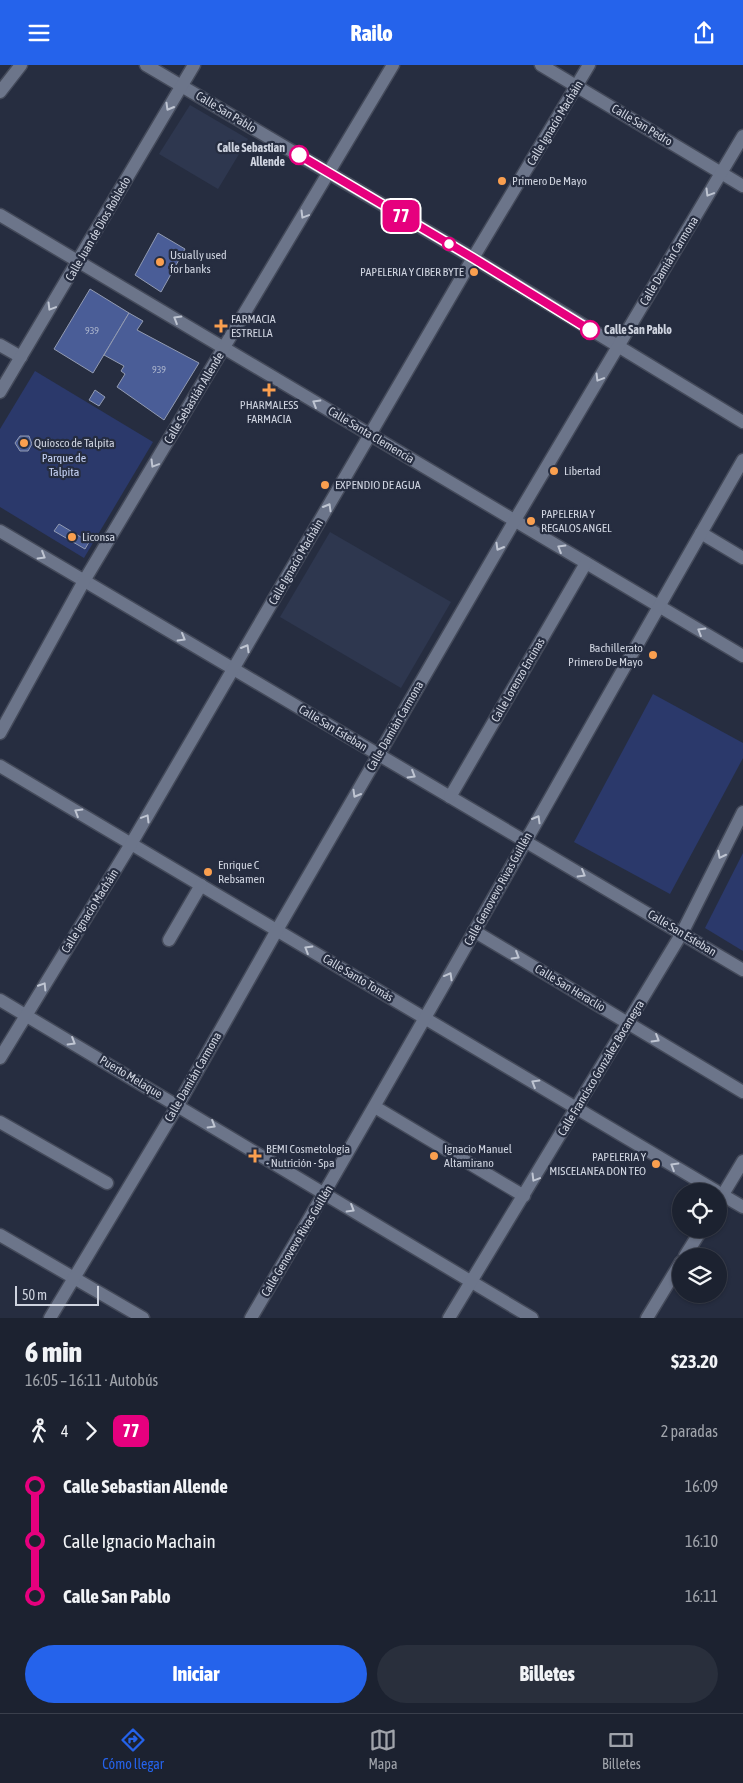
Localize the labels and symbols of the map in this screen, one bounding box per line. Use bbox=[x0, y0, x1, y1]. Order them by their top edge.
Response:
street label: Calle Ignacio Macháin bbox=[524, 78, 586, 168]
street label: Calle San Pablo bbox=[193, 88, 259, 136]
one-way arrow bbox=[166, 101, 176, 110]
street label: Calle San Pedro bbox=[609, 101, 675, 149]
place label: Calle Sebastian Allende bbox=[217, 141, 286, 169]
marker: Calle Sebastian Allende bbox=[289, 145, 309, 165]
street label: Calle Juan de Dios Robledo bbox=[62, 174, 134, 284]
place label: Primero De Mayo bbox=[512, 174, 587, 188]
marker: Primero De Mayo bbox=[496, 175, 508, 187]
one-way arrow bbox=[706, 187, 716, 196]
line badge: 77 bbox=[378, 200, 424, 232]
one-way arrow bbox=[300, 209, 310, 218]
street label: Calle Damián Carmona bbox=[637, 214, 701, 308]
unlabelled marker bbox=[442, 237, 456, 251]
place label: Usually used for banks bbox=[170, 248, 227, 276]
marker: Usually used for banks bbox=[154, 256, 166, 268]
place label: PAPELERIA Y CIBER BYTE bbox=[360, 265, 464, 279]
marker: PAPELERIA Y CIBER BYTE bbox=[468, 266, 480, 278]
one-way arrow bbox=[48, 302, 58, 311]
place label: FARMACIA ESTRELLA bbox=[231, 312, 276, 340]
one-way arrow bbox=[173, 316, 182, 326]
marker: FARMACIA ESTRELLA bbox=[215, 320, 227, 332]
marker: Calle San Pablo bbox=[580, 320, 600, 340]
place label: Calle San Pablo bbox=[604, 323, 672, 337]
house number: 939 bbox=[85, 325, 99, 336]
street label: Calle Sebastián Allende bbox=[161, 350, 227, 446]
house number: 939 bbox=[152, 364, 166, 375]
one-way arrow bbox=[596, 372, 606, 381]
marker: PHARMALESS FARMACIA bbox=[263, 384, 275, 396]
place label: PHARMALESS FARMACIA bbox=[240, 398, 298, 426]
one-way arrow bbox=[313, 399, 322, 409]
street label: Calle Santa Clemencia bbox=[325, 404, 417, 466]
place label: Quiosco de Talpita bbox=[34, 436, 115, 450]
marker: Quiosco de Talpita bbox=[18, 437, 30, 449]
park label: Parque de Talpita bbox=[42, 451, 86, 479]
one-way arrow bbox=[151, 459, 161, 468]
place label: Libertad bbox=[564, 464, 601, 478]
marker: Libertad bbox=[548, 465, 560, 477]
place label: EXPENDIO DE AGUA bbox=[335, 478, 421, 492]
marker: EXPENDIO DE AGUA bbox=[319, 479, 331, 491]
one-way arrow bbox=[322, 503, 332, 512]
place label: PAPELERIA Y REGALOS ANGEL bbox=[541, 507, 612, 535]
marker: PAPELERIA Y REGALOS ANGEL bbox=[525, 515, 537, 527]
street label: Calle Ignacio Macháin bbox=[266, 517, 326, 607]
place label: Liconsa bbox=[82, 530, 115, 544]
marker: Liconsa bbox=[66, 531, 78, 543]
one-way arrow bbox=[495, 542, 505, 551]
one-way arrow bbox=[558, 544, 567, 554]
one-way arrow bbox=[36, 549, 45, 559]
one-way arrow bbox=[697, 628, 706, 638]
one-way arrow bbox=[177, 632, 186, 642]
street label: Calle Lorenzo Encinas bbox=[488, 636, 548, 724]
place label: Bachillerato Primero De Mayo bbox=[568, 641, 643, 669]
one-way arrow bbox=[240, 644, 250, 653]
marker: Bachillerato Primero De Mayo bbox=[647, 649, 659, 661]
street label: Calle Damián Carmona bbox=[364, 679, 426, 773]
street label: Calle San Esteban bbox=[296, 702, 370, 754]
one-way arrow bbox=[407, 768, 416, 778]
one-way arrow bbox=[352, 789, 362, 798]
one-way arrow bbox=[75, 809, 84, 819]
one-way arrow bbox=[140, 814, 150, 823]
one-way arrow bbox=[531, 815, 541, 824]
street label: Calle Genovevo Rivas Guillén bbox=[461, 830, 535, 948]
one-way arrow bbox=[717, 850, 727, 859]
place label: Enrique C Rebsamen bbox=[218, 858, 265, 886]
street label: Calle Ignacio Macháin bbox=[59, 866, 121, 956]
marker: Enrique C Rebsamen bbox=[202, 866, 214, 878]
one-way arrow bbox=[576, 868, 585, 878]
street label: Calle San Esteban bbox=[645, 907, 719, 959]
one-way arrow bbox=[305, 945, 314, 955]
one-way arrow bbox=[511, 949, 520, 959]
street label: Calle Santo Tomás bbox=[320, 951, 396, 1005]
street label: Calle San Heraclio bbox=[532, 961, 608, 1015]
one-way arrow bbox=[443, 972, 453, 981]
one-way arrow bbox=[37, 983, 47, 992]
street label: Calle Francisco González Bocanegra bbox=[555, 998, 647, 1138]
street label: Calle Damián Carmona bbox=[162, 1030, 224, 1124]
one-way arrow bbox=[650, 1033, 659, 1043]
one-way arrow bbox=[67, 1036, 76, 1046]
street label: Puerto Melaque bbox=[97, 1053, 165, 1101]
one-way arrow bbox=[531, 1080, 540, 1090]
one-way arrow bbox=[206, 1119, 215, 1129]
place label: BEMI Cosmetología - Nutrición - Spa bbox=[266, 1142, 350, 1170]
place label: Ignacio Manuel Altamirano bbox=[444, 1142, 513, 1170]
marker: BEMI Cosmetología - Nutrición - Spa bbox=[248, 1149, 262, 1163]
marker: Ignacio Manuel Altamirano bbox=[428, 1150, 440, 1162]
place label: PAPELERIA Y MISCELANEA DON TEO bbox=[549, 1150, 647, 1178]
marker: PAPELERIA Y MISCELANEA DON TEO bbox=[650, 1158, 662, 1170]
one-way arrow bbox=[671, 1163, 680, 1173]
one-way arrow bbox=[531, 1173, 541, 1182]
street label: Calle Genovevo Rivas Guillén bbox=[258, 1183, 336, 1299]
one-way arrow bbox=[345, 1203, 354, 1213]
scale bar bbox=[15, 1283, 99, 1306]

